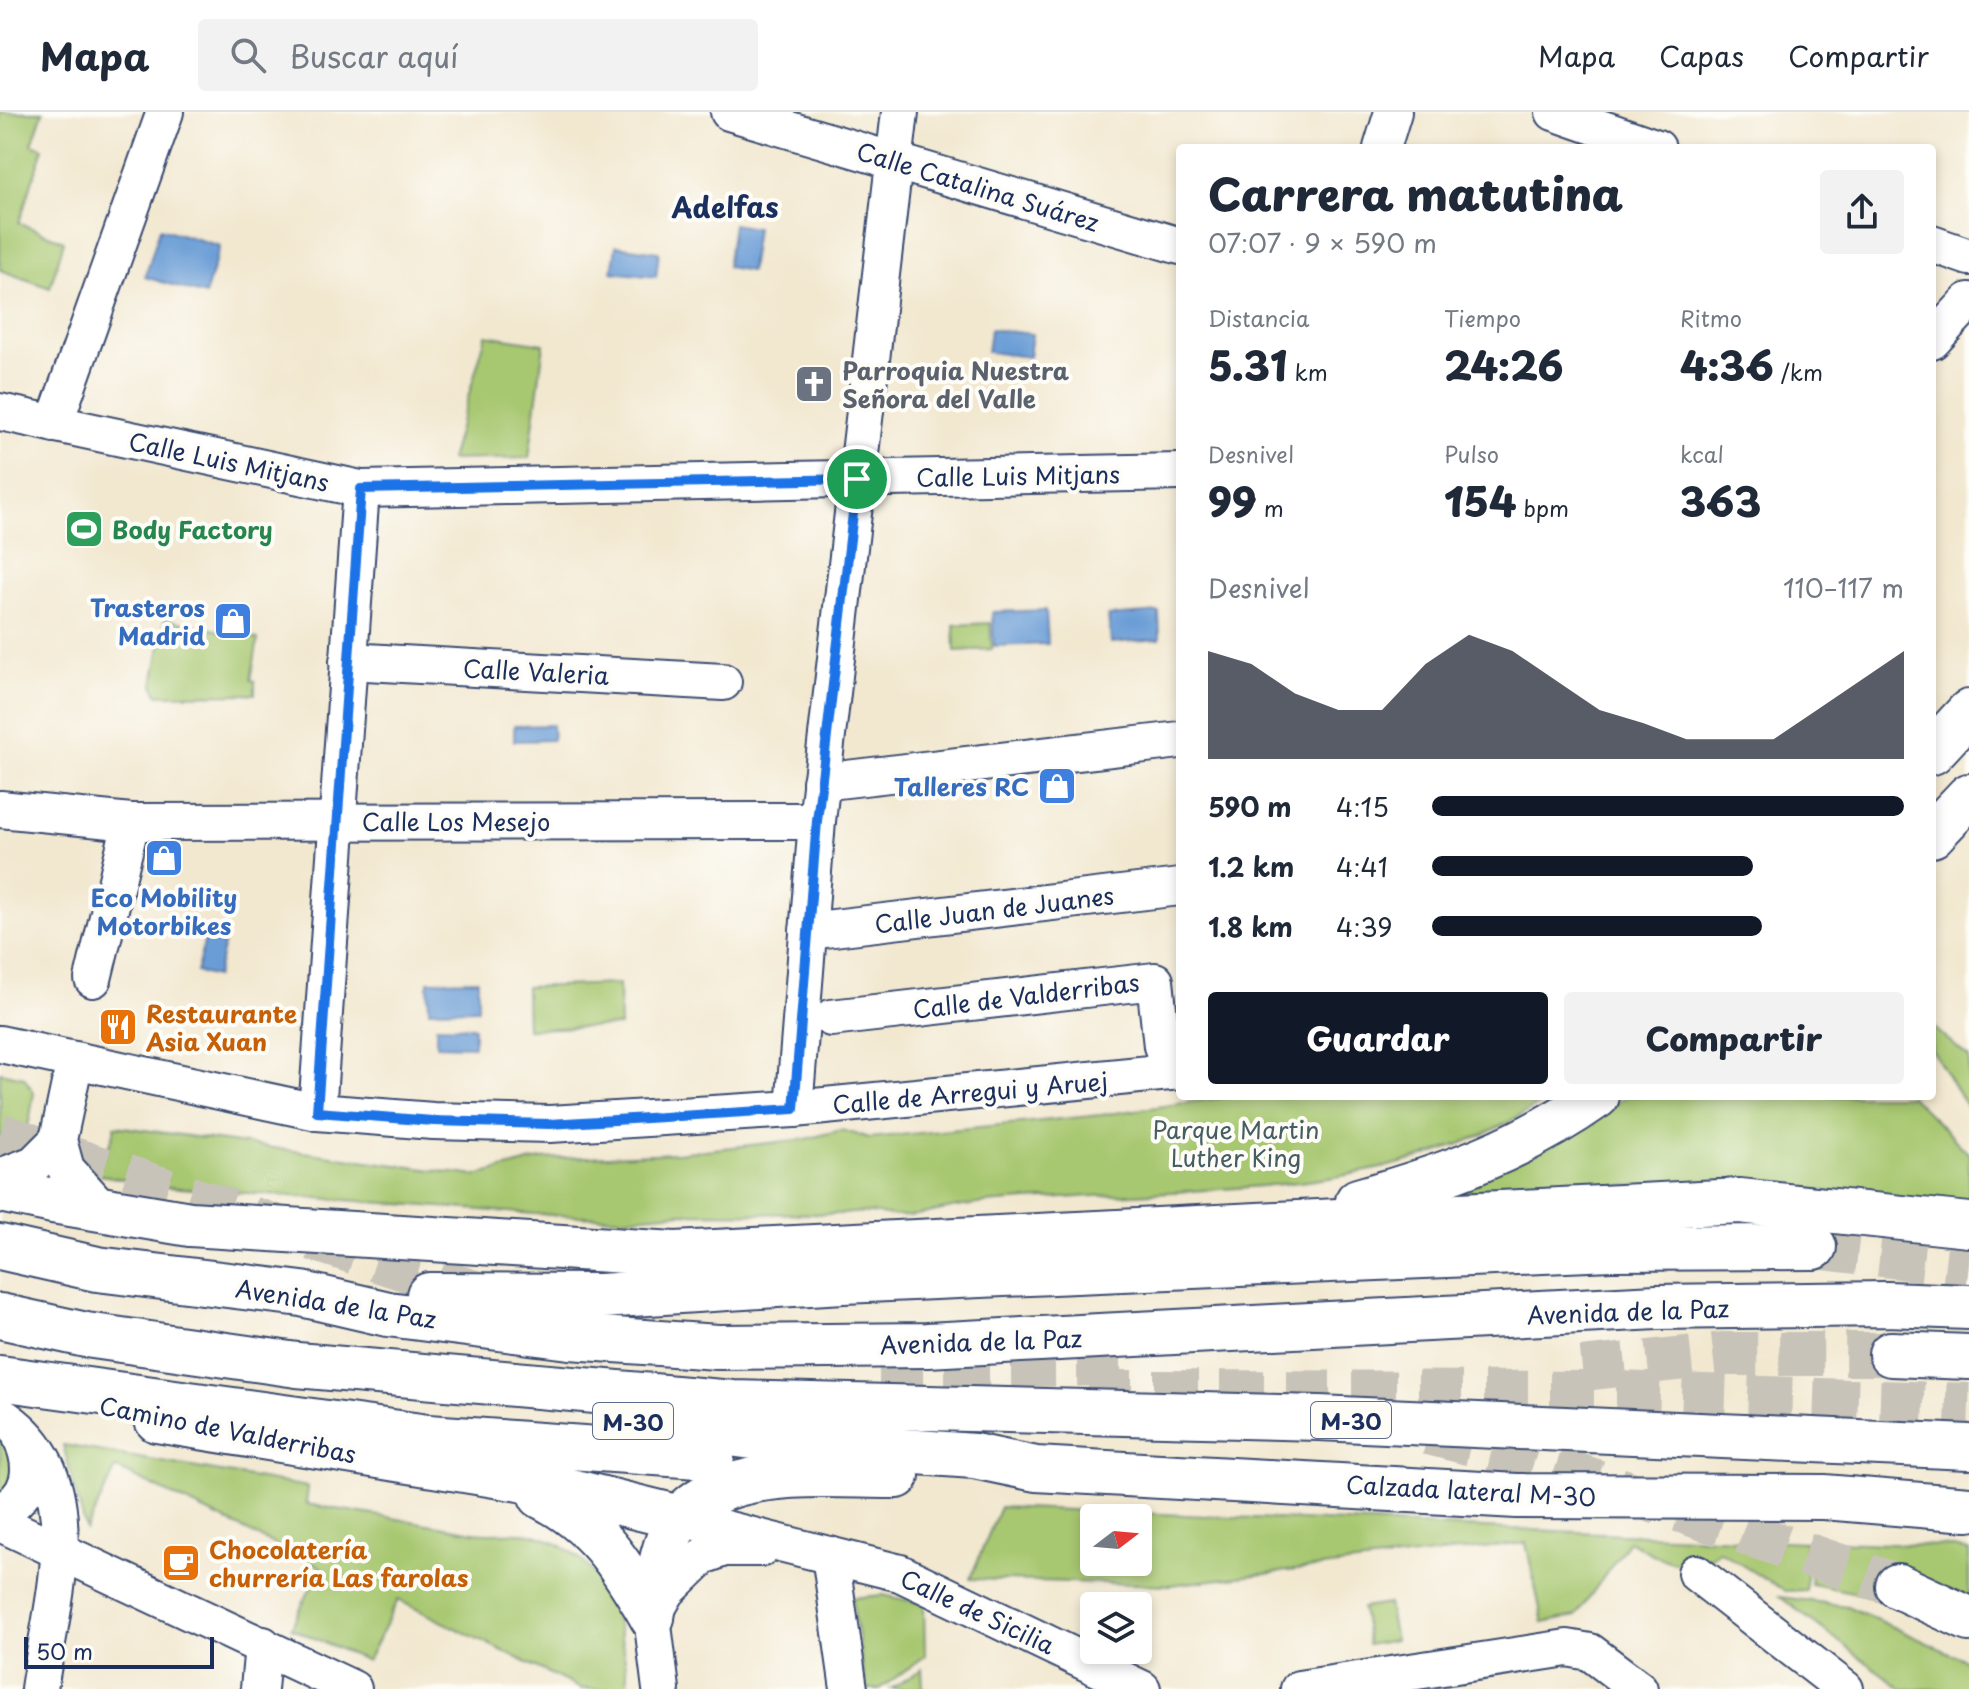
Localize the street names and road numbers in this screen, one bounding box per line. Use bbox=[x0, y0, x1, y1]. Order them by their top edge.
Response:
street label: Calle Catalina Suárez bbox=[852, 132, 1104, 240]
street label: Calle Luis Mitjans bbox=[125, 422, 333, 500]
street label: Calle Luis Mitjans bbox=[916, 455, 1120, 495]
street label: Calle Valeria bbox=[462, 649, 610, 693]
street label: Calle Los Mesejo bbox=[362, 803, 550, 839]
street label: Calle Juan de Juanes bbox=[872, 876, 1116, 942]
street label: Calle de Valderribas bbox=[911, 963, 1141, 1027]
street label: Calle de Arregui y Aruej bbox=[831, 1062, 1109, 1122]
street label: Avenida de la Paz bbox=[233, 1269, 439, 1337]
street label: Avenida de la Paz bbox=[1526, 1289, 1730, 1333]
street label: Avenida de la Paz bbox=[879, 1319, 1083, 1363]
street label: Camino de Valderribas bbox=[97, 1386, 359, 1472]
road number: M-30 bbox=[1311, 1402, 1391, 1438]
road number: M-30 bbox=[593, 1403, 673, 1439]
street label: Calzada lateral M-30 bbox=[1345, 1465, 1597, 1515]
street label: Calle de Sicilia bbox=[895, 1559, 1061, 1663]

